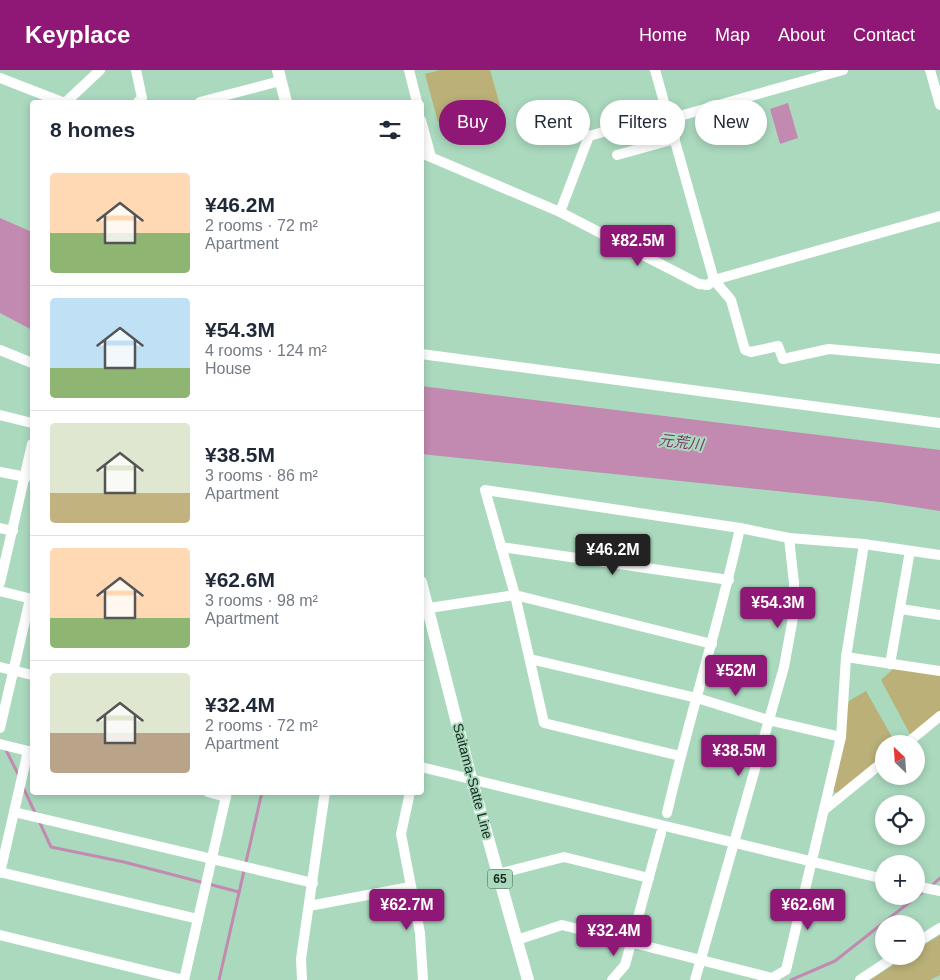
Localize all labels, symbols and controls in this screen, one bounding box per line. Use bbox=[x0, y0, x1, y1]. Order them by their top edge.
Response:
text: Keyplace bbox=[25, 21, 130, 48]
text: Home bbox=[639, 25, 687, 45]
text: Map bbox=[715, 25, 750, 45]
text: About bbox=[778, 25, 825, 45]
text: Contact bbox=[853, 25, 915, 45]
chip: Buy bbox=[439, 100, 506, 145]
chip: Rent bbox=[516, 100, 590, 145]
chip: Filters bbox=[600, 100, 685, 145]
chip: New bbox=[695, 100, 767, 145]
icon: filters bbox=[376, 116, 404, 144]
text: 8 homes bbox=[50, 118, 135, 141]
icon: home bbox=[90, 193, 150, 253]
text: ¥46.2M bbox=[205, 193, 275, 216]
text: 2 rooms · 72 m² bbox=[205, 217, 318, 234]
pin: ¥82.5M bbox=[597, 224, 679, 267]
text: ¥82.5M bbox=[611, 232, 665, 249]
text: Apartment bbox=[205, 235, 279, 252]
icon: home bbox=[90, 318, 150, 378]
text: ¥54.3M bbox=[205, 318, 275, 341]
text: 4 rooms · 124 m² bbox=[205, 342, 327, 359]
text: House bbox=[205, 360, 251, 377]
water label: 元荒川 bbox=[658, 431, 706, 453]
icon: home bbox=[90, 443, 150, 503]
text: ¥38.5M bbox=[205, 443, 275, 466]
text: 3 rooms · 86 m² bbox=[205, 467, 318, 484]
text: Apartment bbox=[205, 485, 279, 502]
pin: ¥46.2M bbox=[572, 534, 654, 576]
text: ¥46.2M bbox=[586, 541, 640, 558]
icon: home bbox=[90, 568, 150, 628]
text: ¥62.6M bbox=[205, 568, 275, 591]
pin: ¥54.3M bbox=[737, 586, 819, 629]
text: 3 rooms · 98 m² bbox=[205, 592, 318, 609]
text: ¥54.3M bbox=[751, 594, 805, 611]
text: Apartment bbox=[205, 610, 279, 627]
pin: ¥52M bbox=[706, 654, 766, 697]
text: ¥52M bbox=[716, 662, 756, 679]
icon: home bbox=[90, 693, 150, 753]
text: ¥32.4M bbox=[205, 693, 275, 716]
text: 2 rooms · 72 m² bbox=[205, 717, 318, 734]
street label: Saitama-Satte Line bbox=[450, 721, 496, 841]
pin: ¥38.5M bbox=[698, 734, 780, 777]
text: Apartment bbox=[205, 735, 279, 752]
north arrow bbox=[875, 735, 925, 785]
map controls bbox=[875, 735, 925, 965]
text: ¥38.5M bbox=[712, 742, 766, 759]
button: locate bbox=[875, 795, 925, 845]
button: + bbox=[875, 855, 925, 905]
road number: 65 bbox=[488, 870, 512, 889]
pin: ¥62.7M bbox=[366, 888, 448, 931]
pin: ¥62.6M bbox=[767, 888, 849, 931]
text: ¥62.7M bbox=[380, 896, 434, 913]
text: ¥62.6M bbox=[781, 896, 835, 913]
pin: ¥32.4M bbox=[573, 914, 655, 957]
button: − bbox=[875, 915, 925, 965]
text: ¥32.4M bbox=[587, 922, 641, 939]

